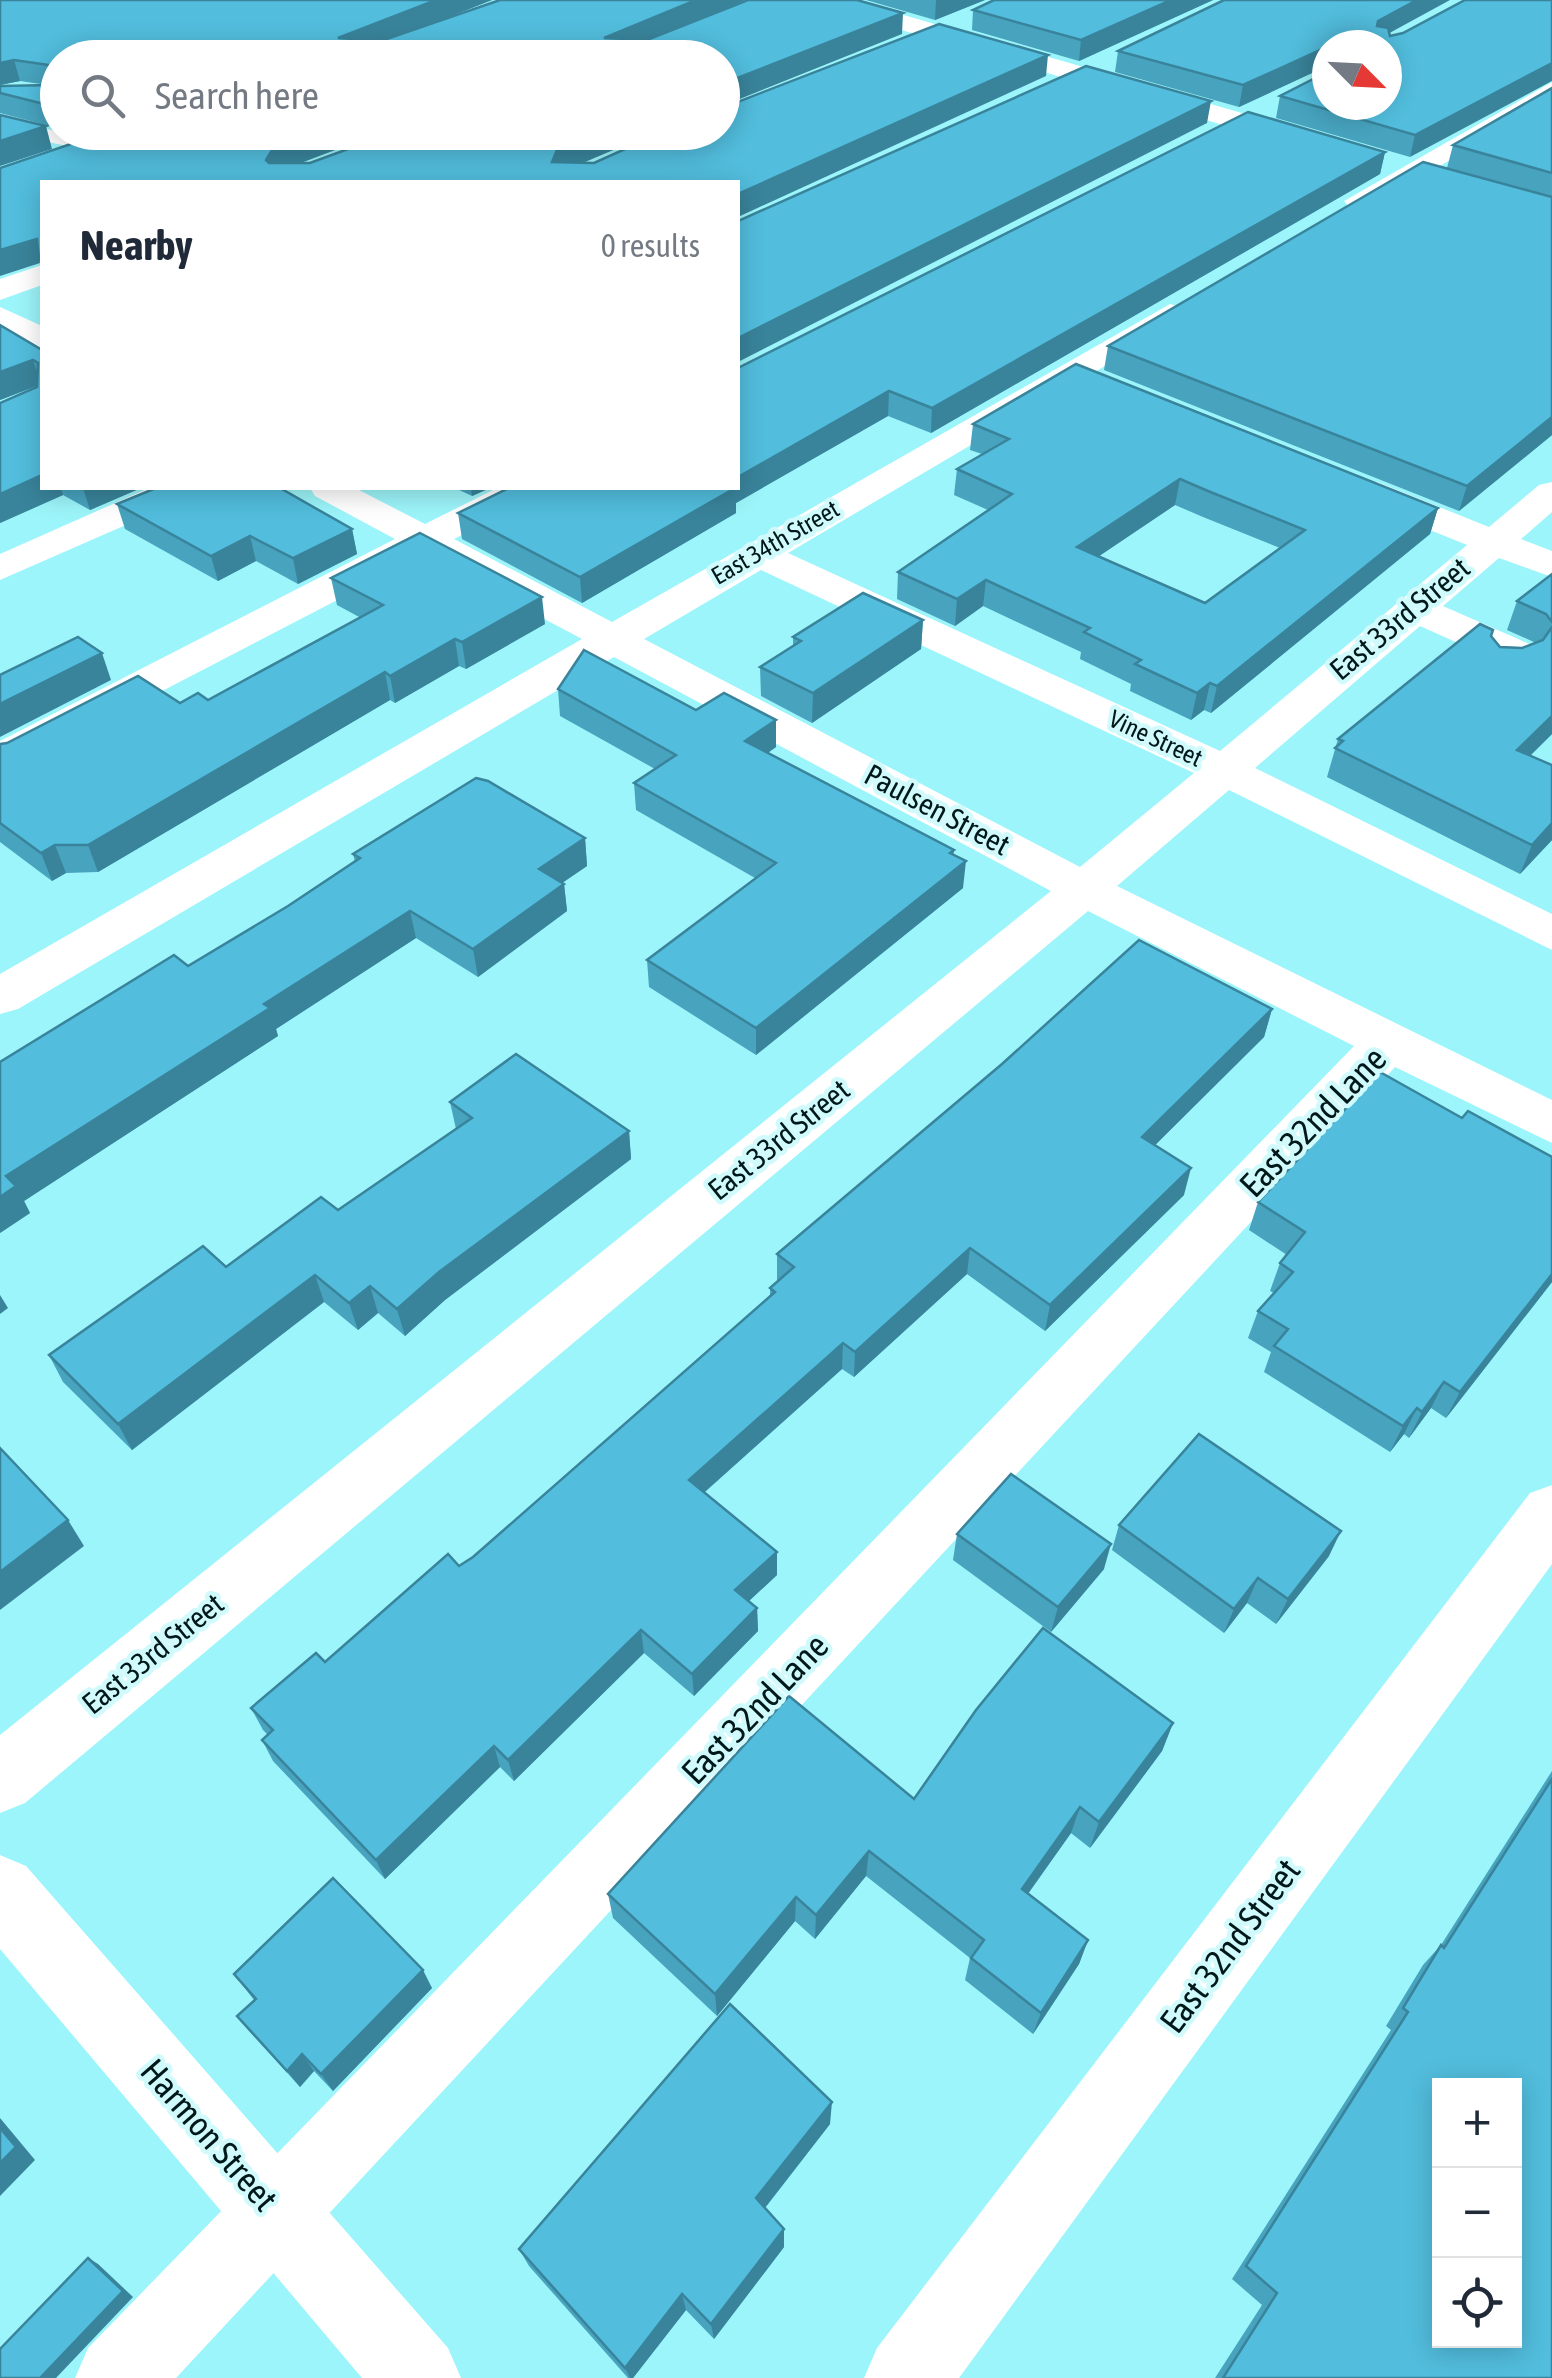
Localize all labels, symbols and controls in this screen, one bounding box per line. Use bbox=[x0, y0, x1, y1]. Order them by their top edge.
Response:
north arrow bbox=[1312, 30, 1402, 120]
search box bbox=[40, 40, 740, 150]
icon: search bbox=[75, 68, 130, 123]
text: Search here bbox=[155, 74, 319, 117]
text: Nearby bbox=[80, 221, 193, 269]
text: 0 results bbox=[601, 227, 700, 264]
street label: East 34th Street bbox=[706, 494, 844, 590]
street label: East 33rd Street bbox=[1323, 550, 1476, 686]
street label: Vine Street bbox=[1105, 704, 1207, 772]
street label: Paulsen Street bbox=[859, 757, 1016, 861]
street label: East 32nd Lane bbox=[1231, 1038, 1393, 1204]
street label: East 33rd Street bbox=[701, 1072, 856, 1206]
street label: East 33rd Street bbox=[75, 1586, 230, 1720]
street label: East 32nd Lane bbox=[673, 1625, 835, 1791]
street label: East 32nd Street bbox=[1151, 1851, 1307, 2040]
street label: Harmon Street bbox=[133, 2051, 286, 2218]
map controls bbox=[1432, 2078, 1522, 2348]
button: + bbox=[1432, 2078, 1522, 2168]
button: − bbox=[1432, 2168, 1522, 2258]
button: locate bbox=[1432, 2258, 1522, 2348]

